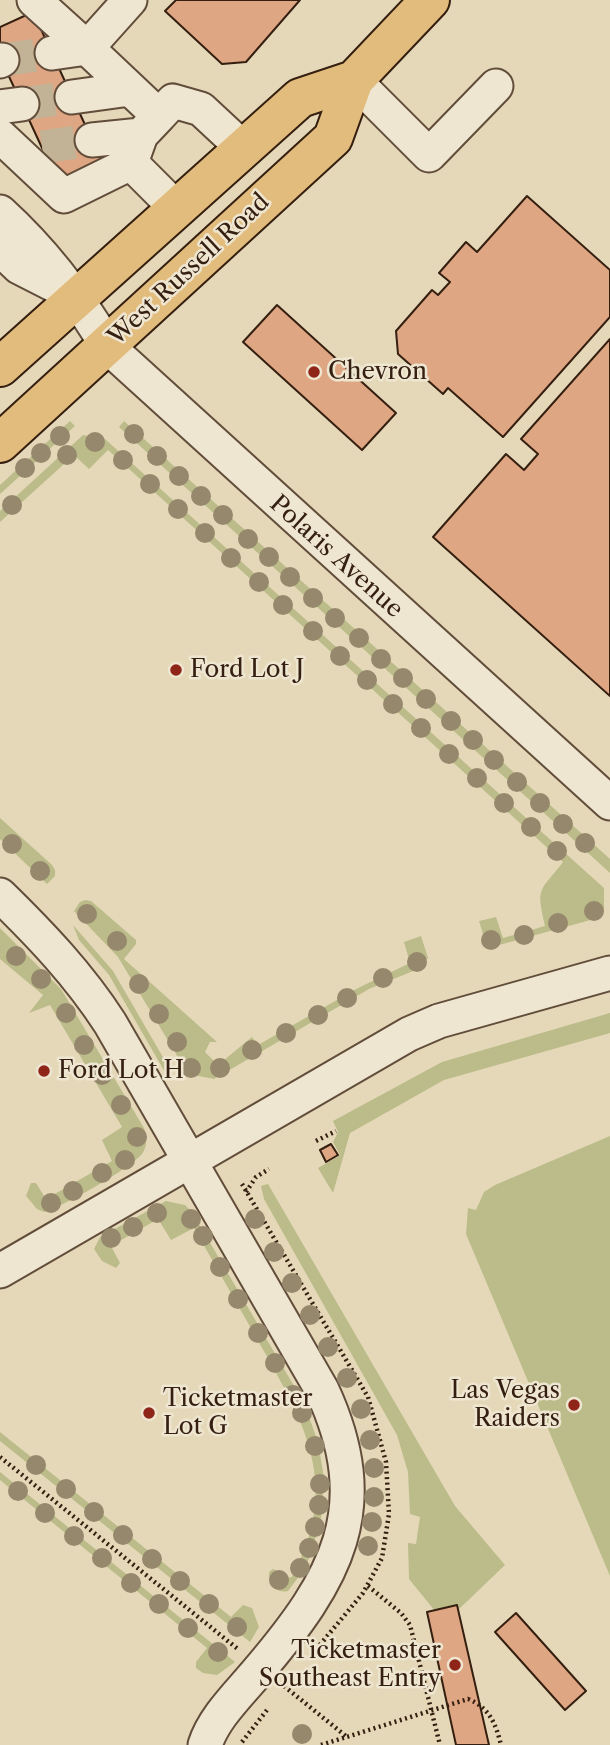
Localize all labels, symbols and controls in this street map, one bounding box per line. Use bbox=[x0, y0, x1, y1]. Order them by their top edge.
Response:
street label: West Russell Road bbox=[103, 188, 275, 352]
place label: Chevron bbox=[328, 358, 427, 386]
marker: Chevron bbox=[306, 364, 322, 380]
street label: Polaris Avenue bbox=[263, 490, 409, 624]
place label: Ford Lot J bbox=[190, 656, 304, 684]
marker: Ford Lot J bbox=[168, 662, 184, 678]
place label: Ford Lot H bbox=[58, 1057, 184, 1085]
marker: Ford Lot H bbox=[36, 1063, 52, 1079]
place label: Las Vegas Raiders bbox=[450, 1377, 560, 1433]
place label: Ticketmaster Lot G bbox=[163, 1385, 313, 1441]
marker: Las Vegas Raiders bbox=[566, 1397, 582, 1413]
marker: Ticketmaster Lot G bbox=[141, 1405, 157, 1421]
place label: Ticketmaster Southeast Entry bbox=[259, 1637, 441, 1693]
marker: Ticketmaster Southeast Entry bbox=[447, 1657, 463, 1673]

